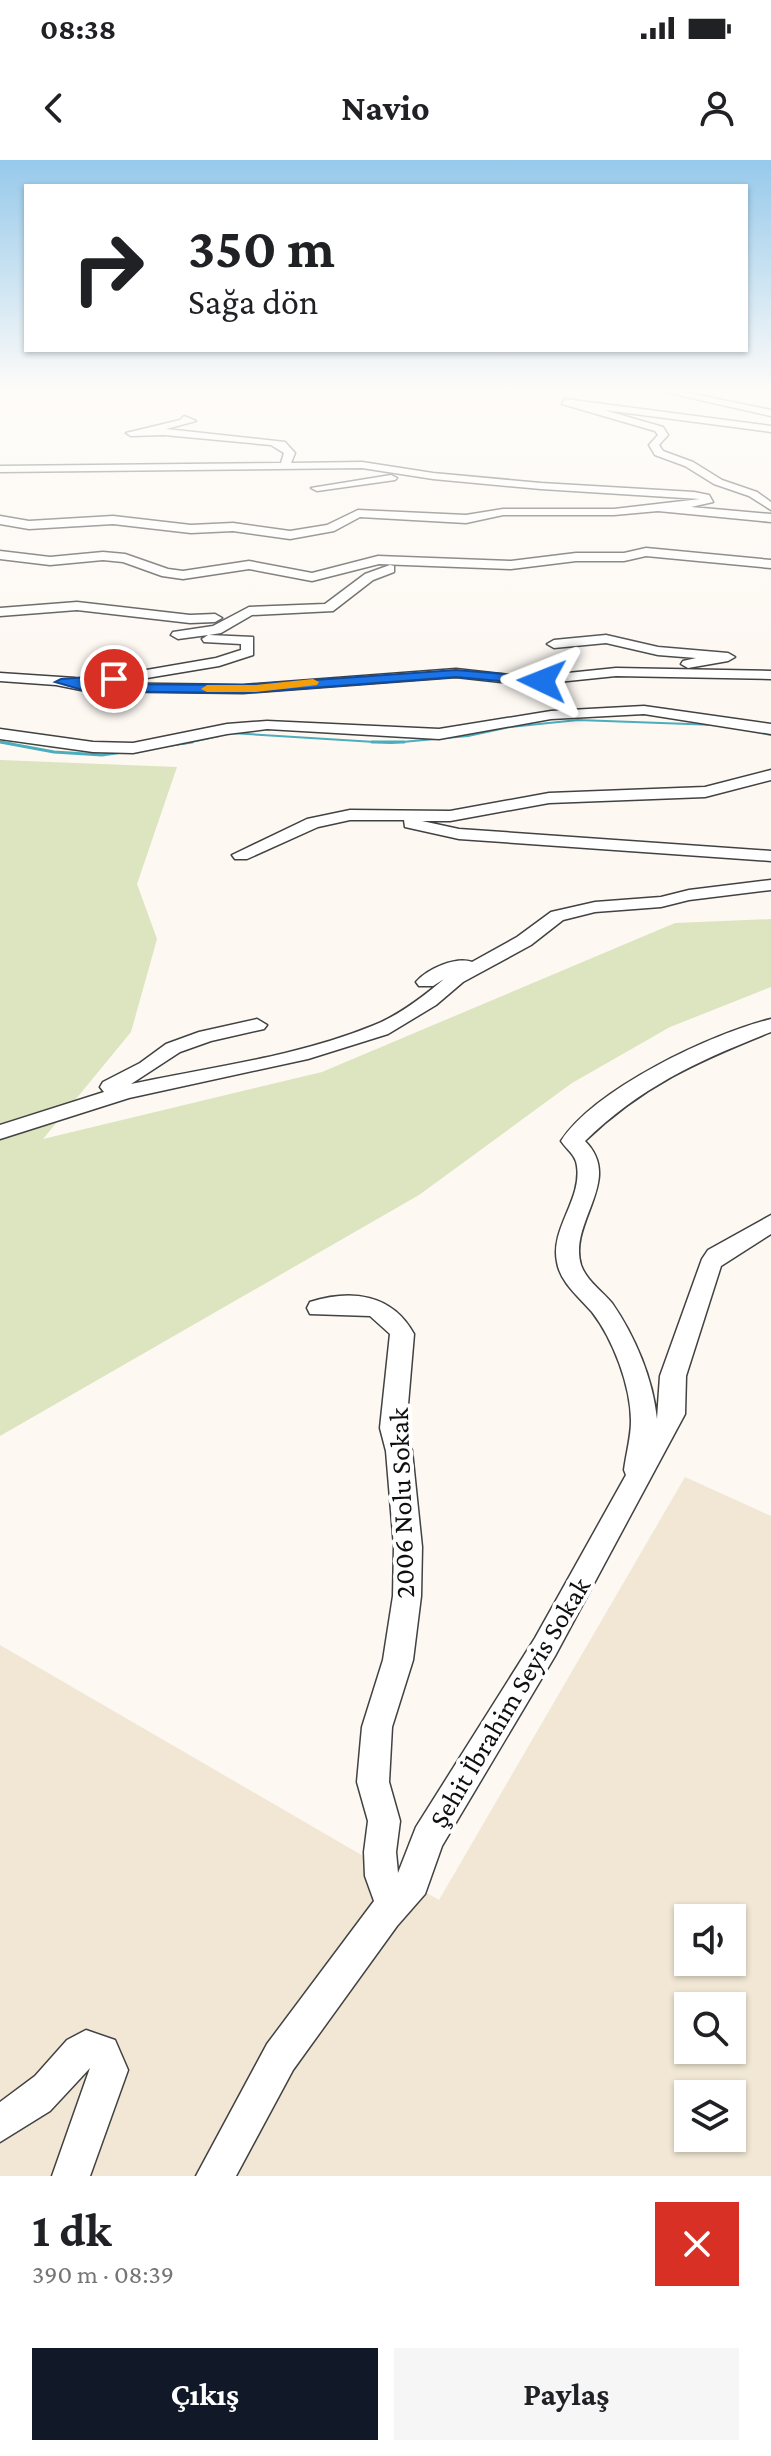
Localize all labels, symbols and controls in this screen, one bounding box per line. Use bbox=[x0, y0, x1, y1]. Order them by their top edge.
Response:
text: 08:38 bbox=[40, 12, 116, 45]
icon: back bbox=[32, 86, 76, 130]
icon: person bbox=[695, 86, 739, 130]
text: Navio bbox=[341, 88, 430, 128]
icon: right bbox=[56, 216, 160, 320]
text: 350 m bbox=[188, 217, 335, 279]
text: Sağa dön bbox=[188, 282, 318, 322]
position arrow bbox=[500, 639, 584, 723]
pin bbox=[80, 645, 148, 713]
icon: arrive bbox=[92, 657, 136, 701]
street label: 2006 Nolu Sokak bbox=[383, 1407, 420, 1599]
street label: Şehit İbrahim Seyis Sokak bbox=[422, 1571, 597, 1833]
map controls bbox=[674, 1904, 746, 2152]
button: sound bbox=[674, 1904, 746, 1976]
button: search bbox=[674, 1992, 746, 2064]
button: layers bbox=[674, 2080, 746, 2152]
button: close bbox=[655, 2202, 739, 2286]
text: 1 dk bbox=[32, 2203, 112, 2256]
text: 390 m · 08:39 bbox=[32, 2260, 174, 2289]
button: Çıkış bbox=[32, 2348, 378, 2440]
button: Paylaş bbox=[394, 2348, 739, 2440]

